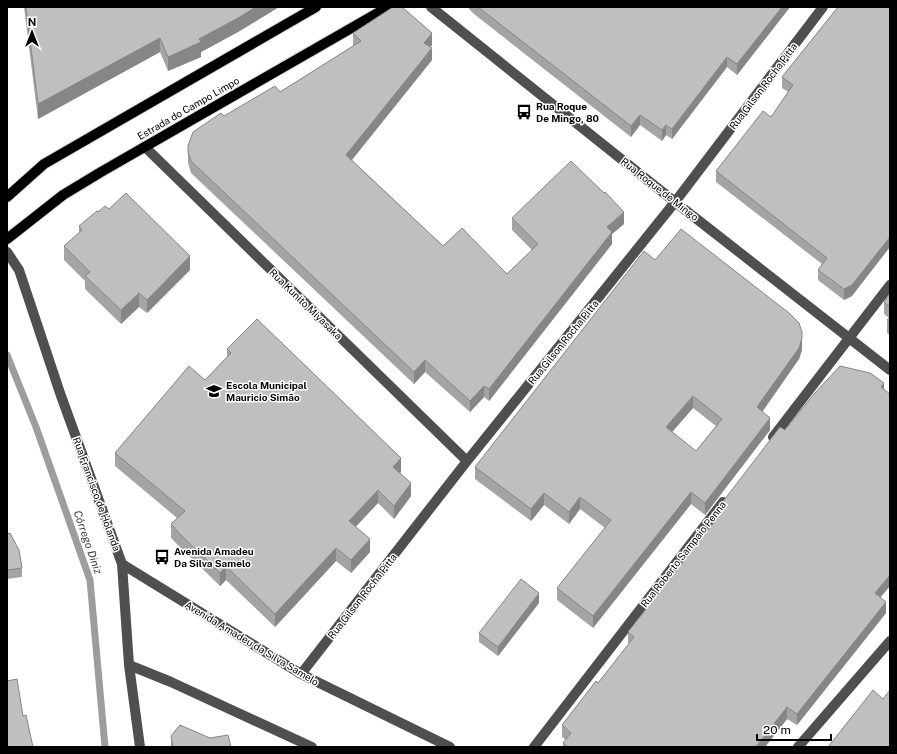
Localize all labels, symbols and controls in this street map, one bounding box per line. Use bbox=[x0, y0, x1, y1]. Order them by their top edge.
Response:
north arrow bbox=[12, 12, 52, 52]
text: N bbox=[28, 16, 36, 28]
street label: Rua Gilson Rocha Pitta bbox=[727, 40, 799, 132]
street label: Estrada do Campo Limpo bbox=[135, 74, 241, 142]
place label: Rua Roque De Mingo, 80 bbox=[536, 100, 600, 124]
bus stop icon: Rua Roque De Mingo, 80 bbox=[515, 103, 533, 121]
street label: Rua Roque de Mingo bbox=[619, 155, 701, 223]
street label: Rua Kunito Miyasaka bbox=[267, 266, 345, 342]
street label: Rua Gilson Rocha Pitta bbox=[525, 297, 601, 387]
place label: Escola Municipal Mauricio Simão bbox=[226, 379, 307, 403]
school or university icon: Escola Municipal Mauricio Simão bbox=[205, 382, 223, 400]
street label: Rua Francisco de Holanda bbox=[71, 435, 123, 553]
street label: Rua Roberto Sampaio Penna bbox=[638, 498, 728, 610]
water label: Córrego Diniz bbox=[72, 509, 105, 576]
place label: Avenida Amadeu Da Silva Samelo bbox=[174, 545, 254, 569]
bus stop icon: Avenida Amadeu Da Silva Samelo bbox=[153, 548, 171, 566]
street label: Rua Gilson Rocha Pitta bbox=[325, 551, 399, 641]
street label: Avenida Amadeu da Silva Samelo bbox=[183, 598, 321, 688]
scale bar bbox=[757, 716, 831, 742]
text: 20 m bbox=[763, 723, 791, 737]

